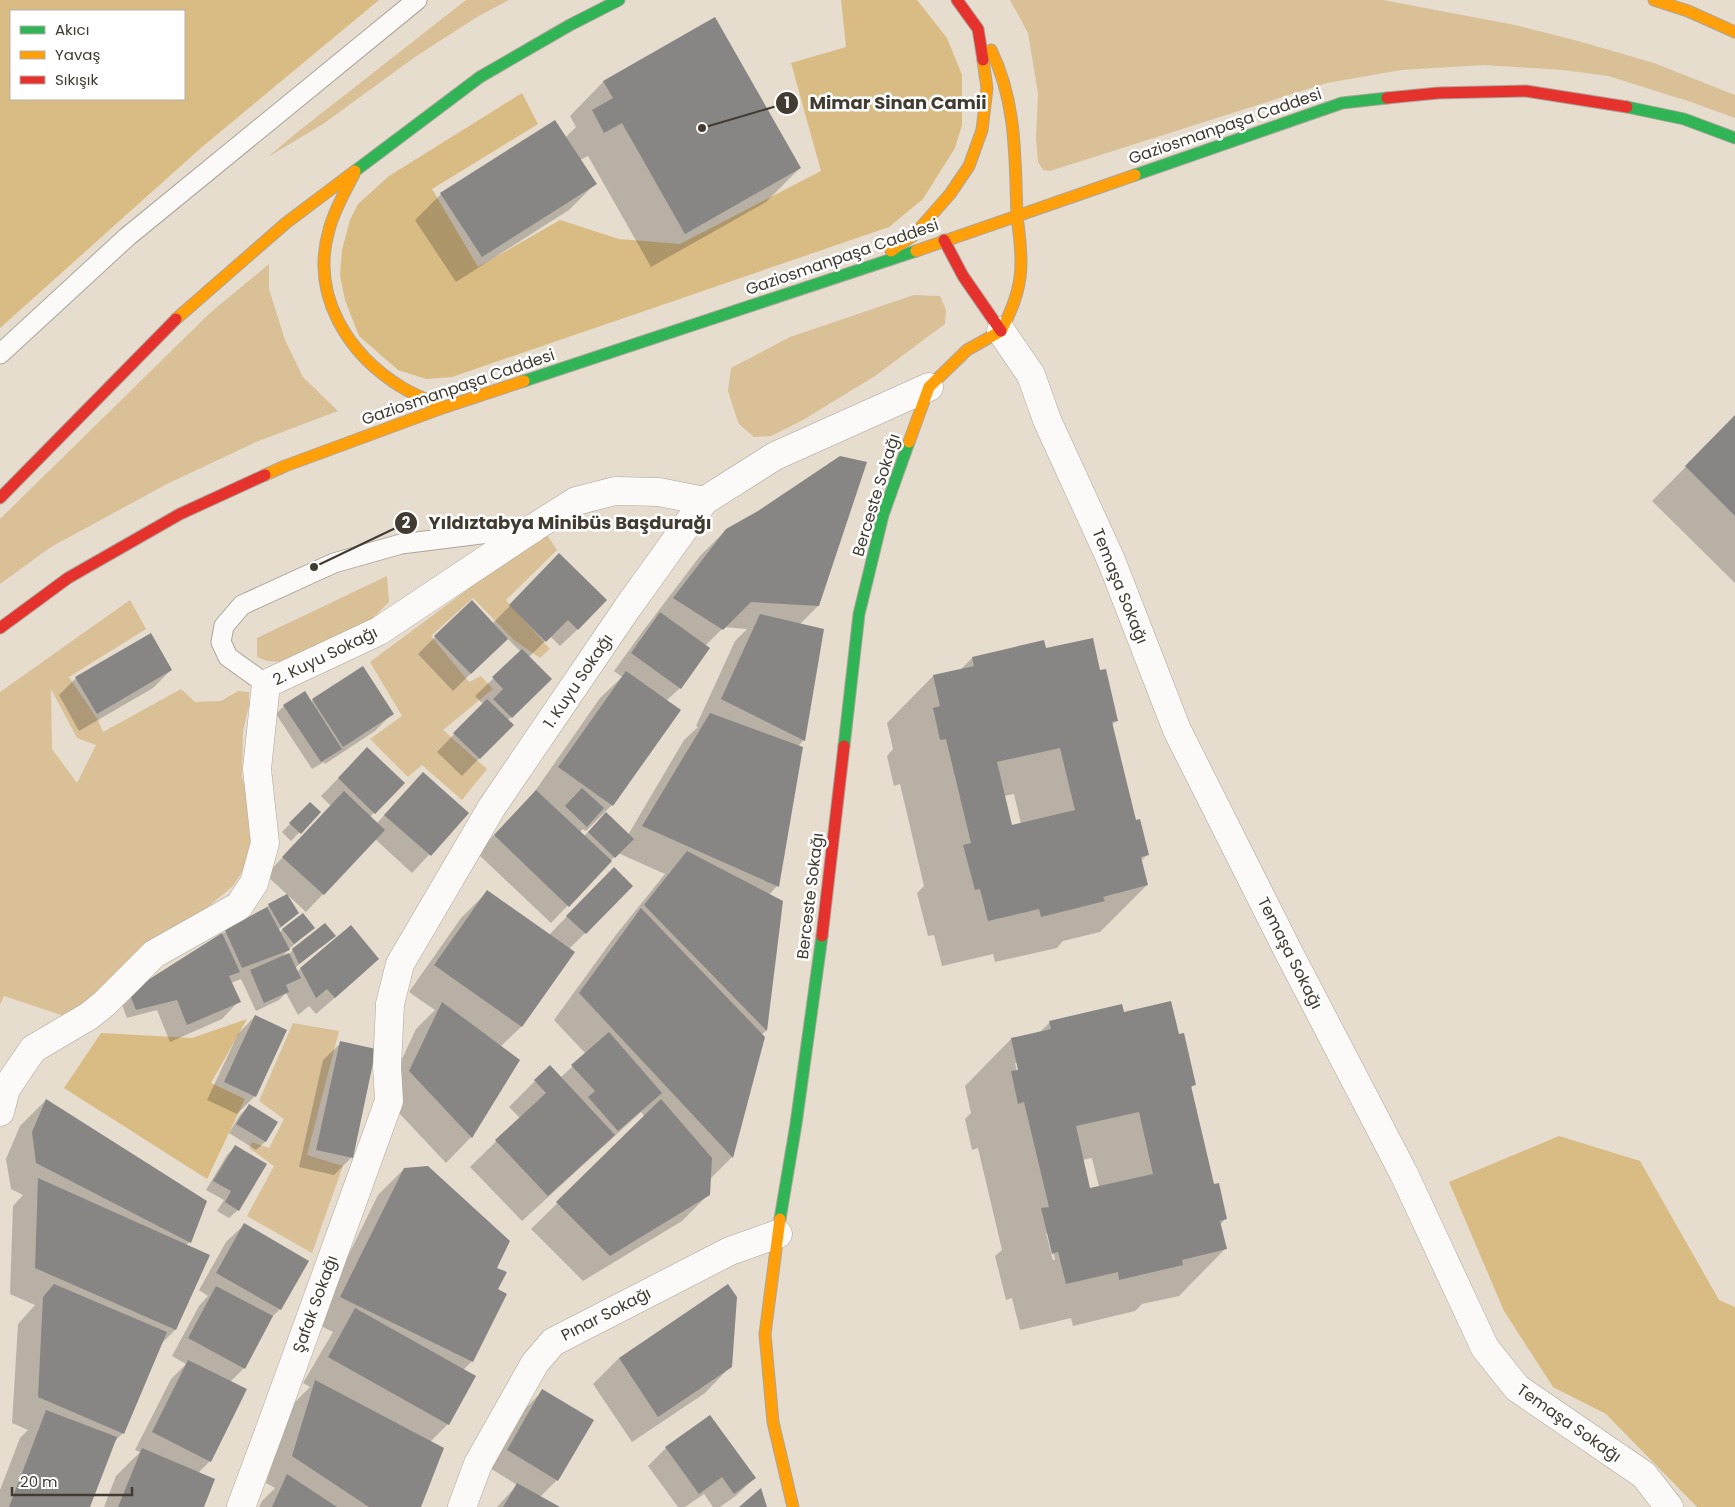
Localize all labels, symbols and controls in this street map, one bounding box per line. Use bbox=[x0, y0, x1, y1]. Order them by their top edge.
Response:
legend bbox=[10, 10, 185, 100]
text: Akıcı bbox=[55, 19, 89, 40]
text: Yavaş bbox=[55, 44, 100, 65]
text: Sıkışık bbox=[55, 69, 98, 90]
street label: Gaziosmanpaşa Caddesi bbox=[1125, 82, 1325, 170]
callout: Mimar Sinan Camii bbox=[774, 86, 996, 119]
text: Mimar Sinan Camii bbox=[810, 90, 986, 115]
text: 1 bbox=[784, 92, 790, 113]
street label: Gaziosmanpaşa Caddesi bbox=[742, 213, 942, 301]
street label: Gaziosmanpaşa Caddesi bbox=[358, 343, 558, 431]
street label: Berceste Sokağı bbox=[846, 431, 906, 559]
callout: Yıldıztabya Minibüs Başdurağı bbox=[393, 506, 721, 539]
text: Yıldıztabya Minibüs Başdurağı bbox=[428, 510, 712, 535]
text: 2 bbox=[402, 512, 411, 533]
street label: Temaşa Sokağı bbox=[1086, 525, 1154, 647]
street label: 2. Kuyu Sokağı bbox=[269, 621, 381, 691]
street label: 1. Kuyu Sokağı bbox=[538, 629, 618, 733]
street label: Berceste Sokağı bbox=[791, 832, 829, 960]
street label: Temaşa Sokağı bbox=[1252, 893, 1328, 1013]
street label: Şafak Sokağı bbox=[287, 1252, 343, 1356]
street label: Pınar Sokağı bbox=[557, 1282, 655, 1346]
street label: Temaşa Sokağı bbox=[1512, 1378, 1626, 1468]
scale bar bbox=[12, 1464, 132, 1496]
text: 20 m bbox=[20, 1471, 58, 1492]

